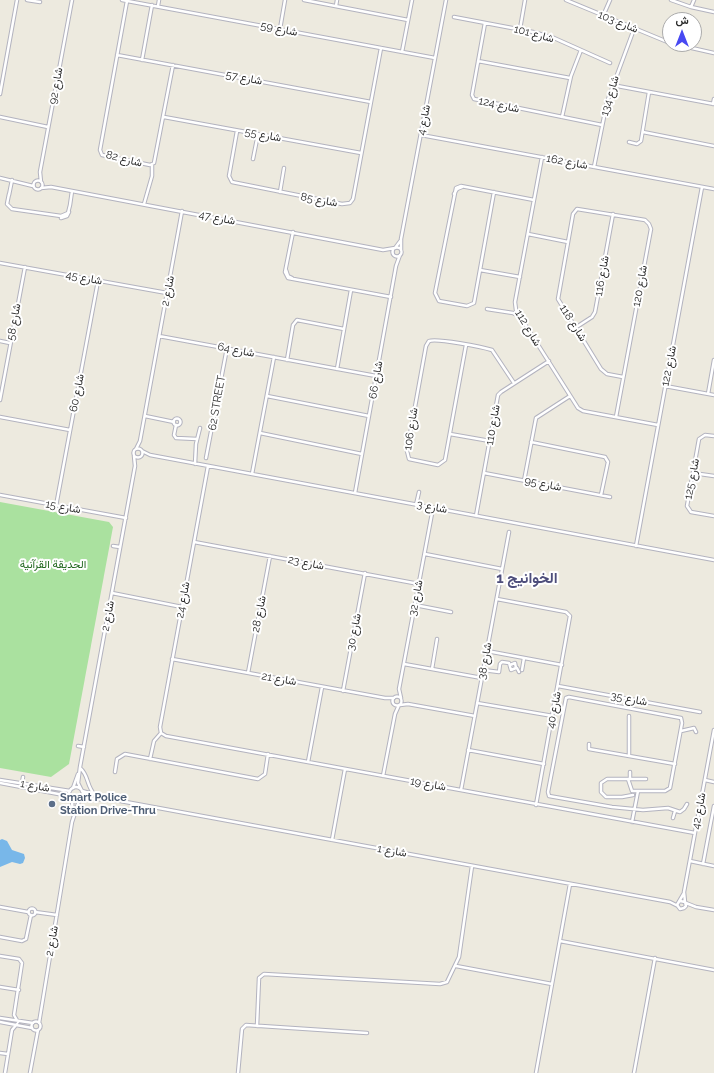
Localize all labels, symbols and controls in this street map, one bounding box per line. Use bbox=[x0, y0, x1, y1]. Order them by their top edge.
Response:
street label: شارع 103 bbox=[596, 8, 640, 36]
north arrow bbox=[662, 12, 702, 52]
text: ش bbox=[675, 14, 689, 27]
street label: شارع 59 bbox=[259, 19, 299, 39]
street label: شارع 101 bbox=[512, 22, 556, 46]
street label: شارع 92 bbox=[46, 67, 66, 105]
street label: شارع 57 bbox=[225, 68, 263, 88]
street label: شارع 134 bbox=[598, 74, 622, 118]
street label: شارع 124 bbox=[477, 94, 521, 116]
street label: شارع 4 bbox=[415, 104, 433, 136]
street label: شارع 55 bbox=[244, 125, 282, 145]
street label: شارع 82 bbox=[104, 148, 144, 170]
street label: شارع 162 bbox=[545, 152, 589, 172]
street label: شارع 85 bbox=[299, 190, 339, 210]
street label: شارع 47 bbox=[198, 208, 236, 228]
street label: شارع 116 bbox=[592, 255, 612, 297]
street label: شارع 120 bbox=[630, 264, 650, 308]
street label: شارع 45 bbox=[65, 268, 103, 288]
street label: شارع 2 bbox=[159, 275, 177, 307]
street label: شارع 58 bbox=[4, 302, 24, 342]
street label: شارع 118 bbox=[557, 302, 589, 344]
street label: شارع 112 bbox=[512, 307, 544, 349]
street label: شارع 64 bbox=[216, 340, 256, 360]
street label: شارع 122 bbox=[659, 345, 679, 387]
street label: شارع 66 bbox=[366, 360, 386, 400]
street label: شارع 60 bbox=[67, 373, 87, 413]
street label: 62 STREET bbox=[206, 374, 228, 432]
street label: شارع 110 bbox=[483, 404, 503, 446]
street label: شارع 106 bbox=[401, 407, 421, 451]
street label: شارع 125 bbox=[682, 457, 702, 501]
street label: شارع 95 bbox=[523, 474, 563, 494]
street label: شارع 15 bbox=[44, 497, 82, 517]
street label: شارع 3 bbox=[416, 498, 448, 516]
street label: شارع 23 bbox=[287, 553, 325, 573]
park label: الحديقة القرآنية bbox=[20, 558, 86, 572]
district label: الخوانيج 1 bbox=[496, 569, 558, 587]
street label: شارع 32 bbox=[406, 579, 426, 617]
street label: شارع 24 bbox=[173, 581, 193, 619]
street label: شارع 28 bbox=[249, 594, 269, 634]
street label: شارع 2 bbox=[99, 600, 117, 632]
street label: شارع 30 bbox=[344, 612, 364, 652]
street label: شارع 38 bbox=[475, 641, 495, 681]
street label: شارع 21 bbox=[260, 669, 298, 689]
street label: شارع 35 bbox=[610, 689, 648, 709]
street label: شارع 40 bbox=[544, 690, 564, 730]
street label: شارع 19 bbox=[409, 774, 447, 794]
street label: شارع 1 bbox=[19, 777, 51, 795]
place label: Smart Police Station Drive-Thru bbox=[60, 791, 156, 817]
street label: شارع 42 bbox=[689, 792, 709, 830]
marker: Smart Police Station Drive-Thru bbox=[47, 799, 57, 809]
street label: شارع 1 bbox=[376, 842, 408, 860]
street label: شارع 2 bbox=[43, 925, 61, 957]

